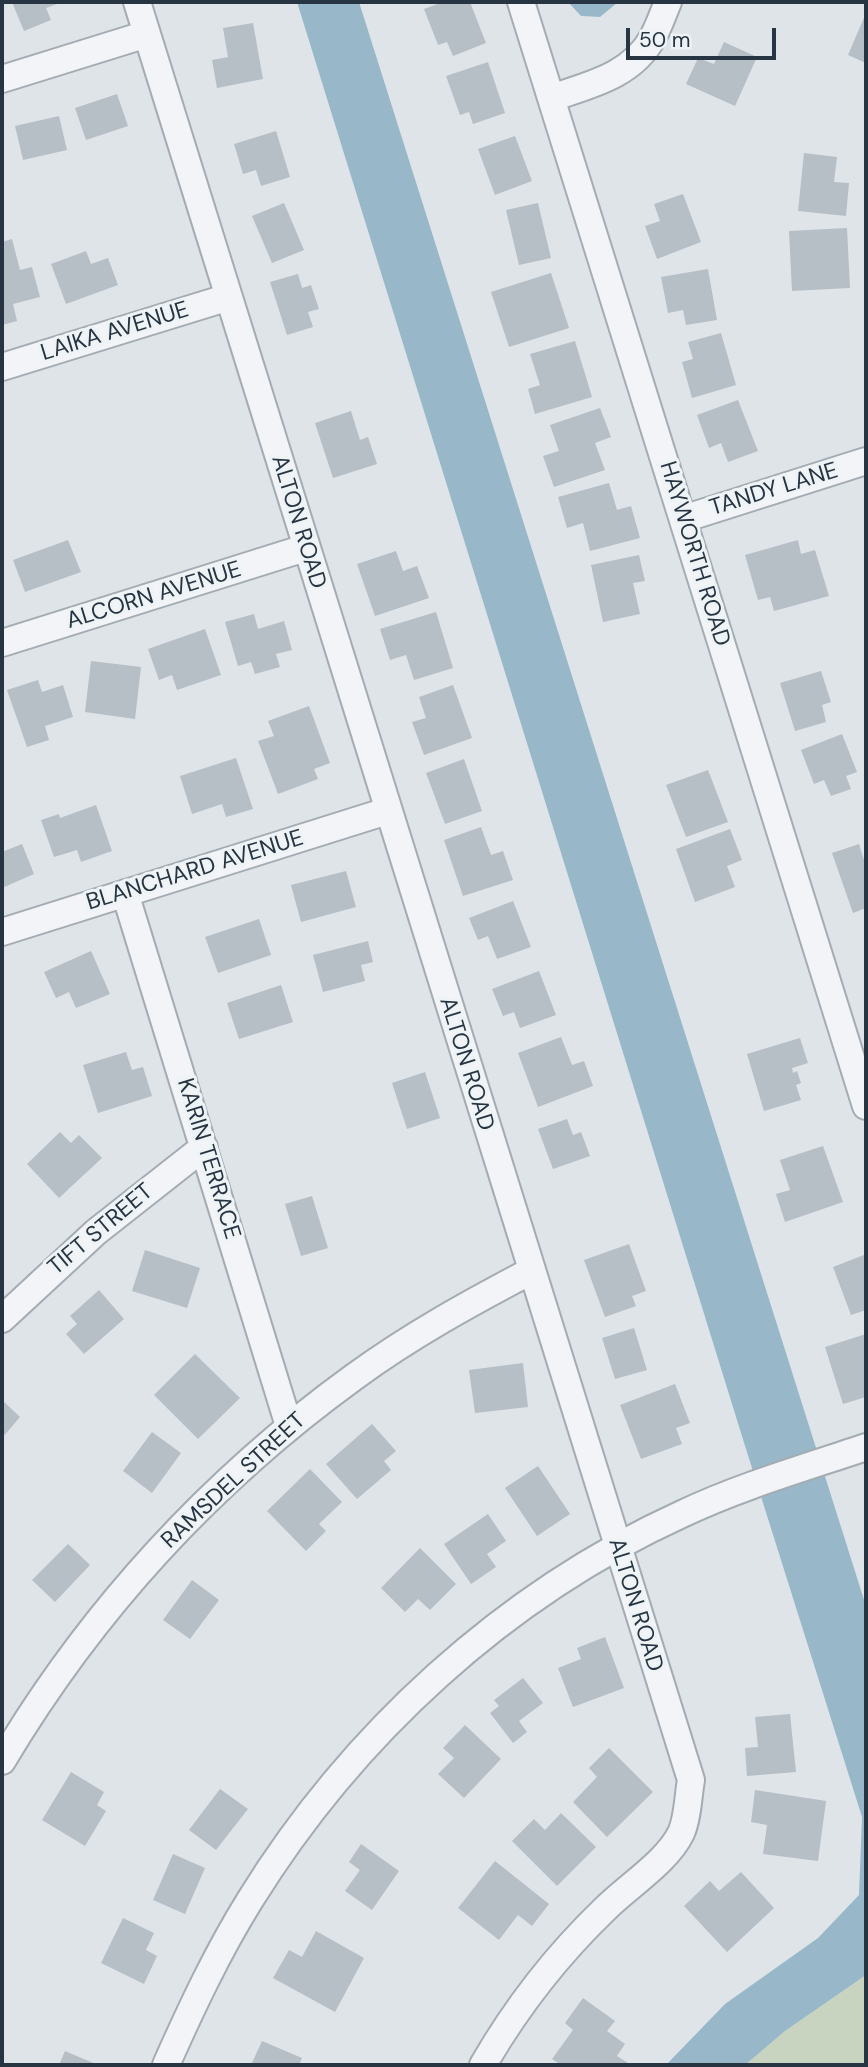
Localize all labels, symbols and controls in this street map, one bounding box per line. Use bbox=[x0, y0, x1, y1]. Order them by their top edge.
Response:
scale bar bbox=[630, 14, 780, 58]
text: 50 m bbox=[639, 26, 690, 54]
street label: LAIKA AVENUE bbox=[38, 296, 192, 368]
street label: ALTON ROAD bbox=[265, 452, 331, 592]
street label: TANDY LANE bbox=[707, 457, 841, 523]
street label: HAYWORTH ROAD bbox=[653, 458, 735, 650]
street label: ALCORN AVENUE bbox=[63, 556, 245, 636]
street label: BLANCHARD AVENUE bbox=[83, 825, 307, 917]
street label: ALTON ROAD bbox=[433, 994, 499, 1134]
street label: KARIN TERRACE bbox=[170, 1075, 246, 1243]
street label: TIFT STREET bbox=[43, 1178, 159, 1282]
street label: RAMSDEL STREET bbox=[156, 1407, 312, 1555]
street label: ALTON ROAD bbox=[602, 1535, 668, 1675]

